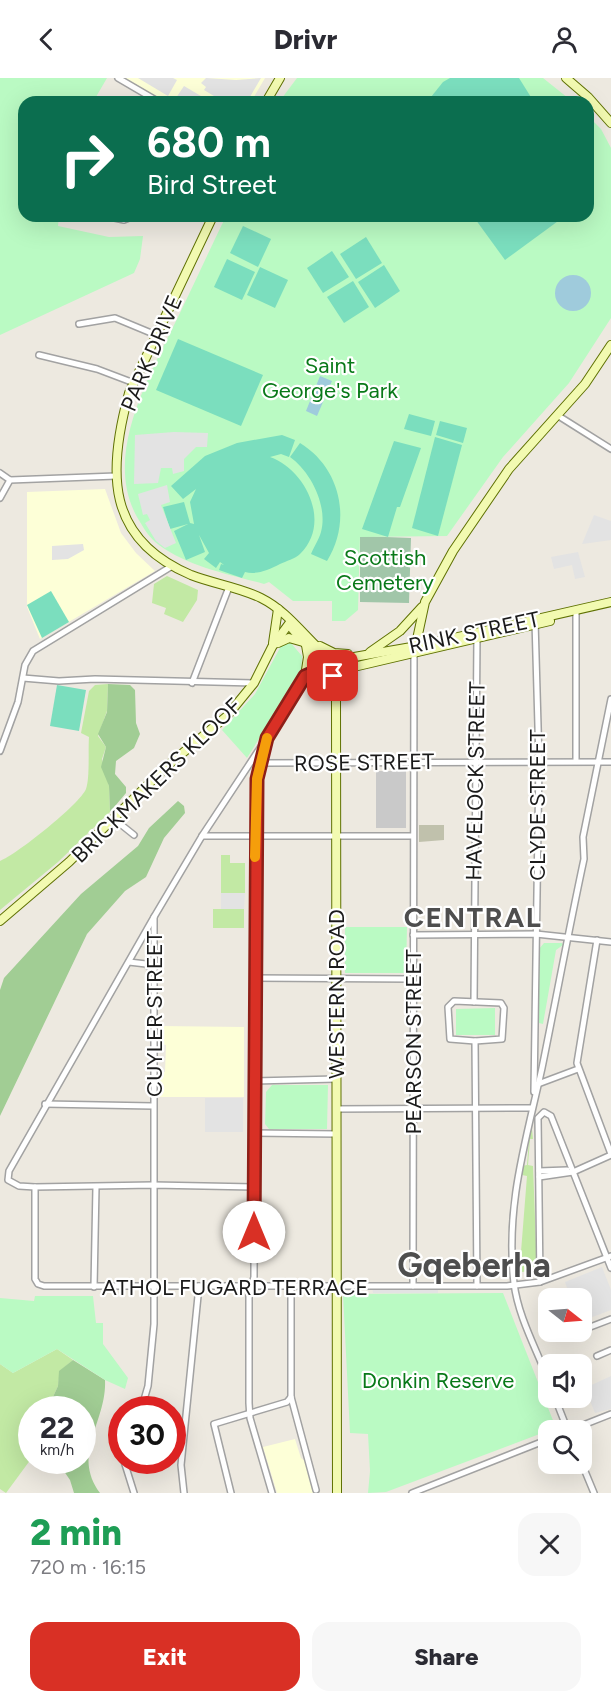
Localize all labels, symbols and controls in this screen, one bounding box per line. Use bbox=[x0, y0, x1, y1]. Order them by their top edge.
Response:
icon: back bbox=[30, 23, 63, 56]
text: Drivr bbox=[274, 23, 337, 56]
icon: person bbox=[548, 23, 581, 56]
text: 680 m bbox=[147, 117, 271, 168]
icon: right bbox=[48, 120, 126, 198]
text: Bird Street bbox=[147, 168, 277, 201]
street label: PARK DRIVE bbox=[115, 291, 188, 415]
park label: Saint George's Park bbox=[262, 352, 398, 404]
park label: Scottish Cemetery bbox=[336, 544, 434, 596]
street label: RINK STREET bbox=[406, 605, 542, 660]
pin bbox=[307, 650, 358, 701]
icon: arrive bbox=[316, 659, 349, 692]
street label: HAVELOCK STREET bbox=[460, 681, 491, 881]
street label: BRICKMAKERS KLOOF bbox=[66, 692, 247, 868]
street label: CLYDE STREET bbox=[524, 729, 551, 881]
street label: ROSE STREET bbox=[294, 748, 434, 777]
district label: CENTRAL bbox=[404, 900, 542, 934]
street label: WESTERN ROAD bbox=[323, 909, 350, 1079]
street label: CUYLER STREET bbox=[141, 931, 168, 1097]
street label: PEARSON STREET bbox=[400, 949, 427, 1135]
position arrow bbox=[222, 1200, 286, 1264]
district label: Gqeberha bbox=[397, 1245, 551, 1286]
street label: ATHOL FUGARD TERRACE bbox=[102, 1274, 368, 1301]
north arrow bbox=[538, 1288, 592, 1342]
map controls bbox=[538, 1288, 592, 1474]
button: sound bbox=[538, 1354, 592, 1408]
park label: Donkin Reserve bbox=[362, 1367, 514, 1394]
speed limit sign: 30 bbox=[108, 1396, 186, 1474]
text: 22 bbox=[40, 1409, 74, 1446]
button: search bbox=[538, 1420, 592, 1474]
text: km/h bbox=[40, 1441, 74, 1459]
text: 2 min bbox=[30, 1511, 122, 1554]
button: close bbox=[518, 1513, 581, 1576]
text: 720 m · 16:15 bbox=[30, 1555, 146, 1579]
button: Exit bbox=[30, 1622, 300, 1691]
button: Share bbox=[312, 1622, 581, 1691]

